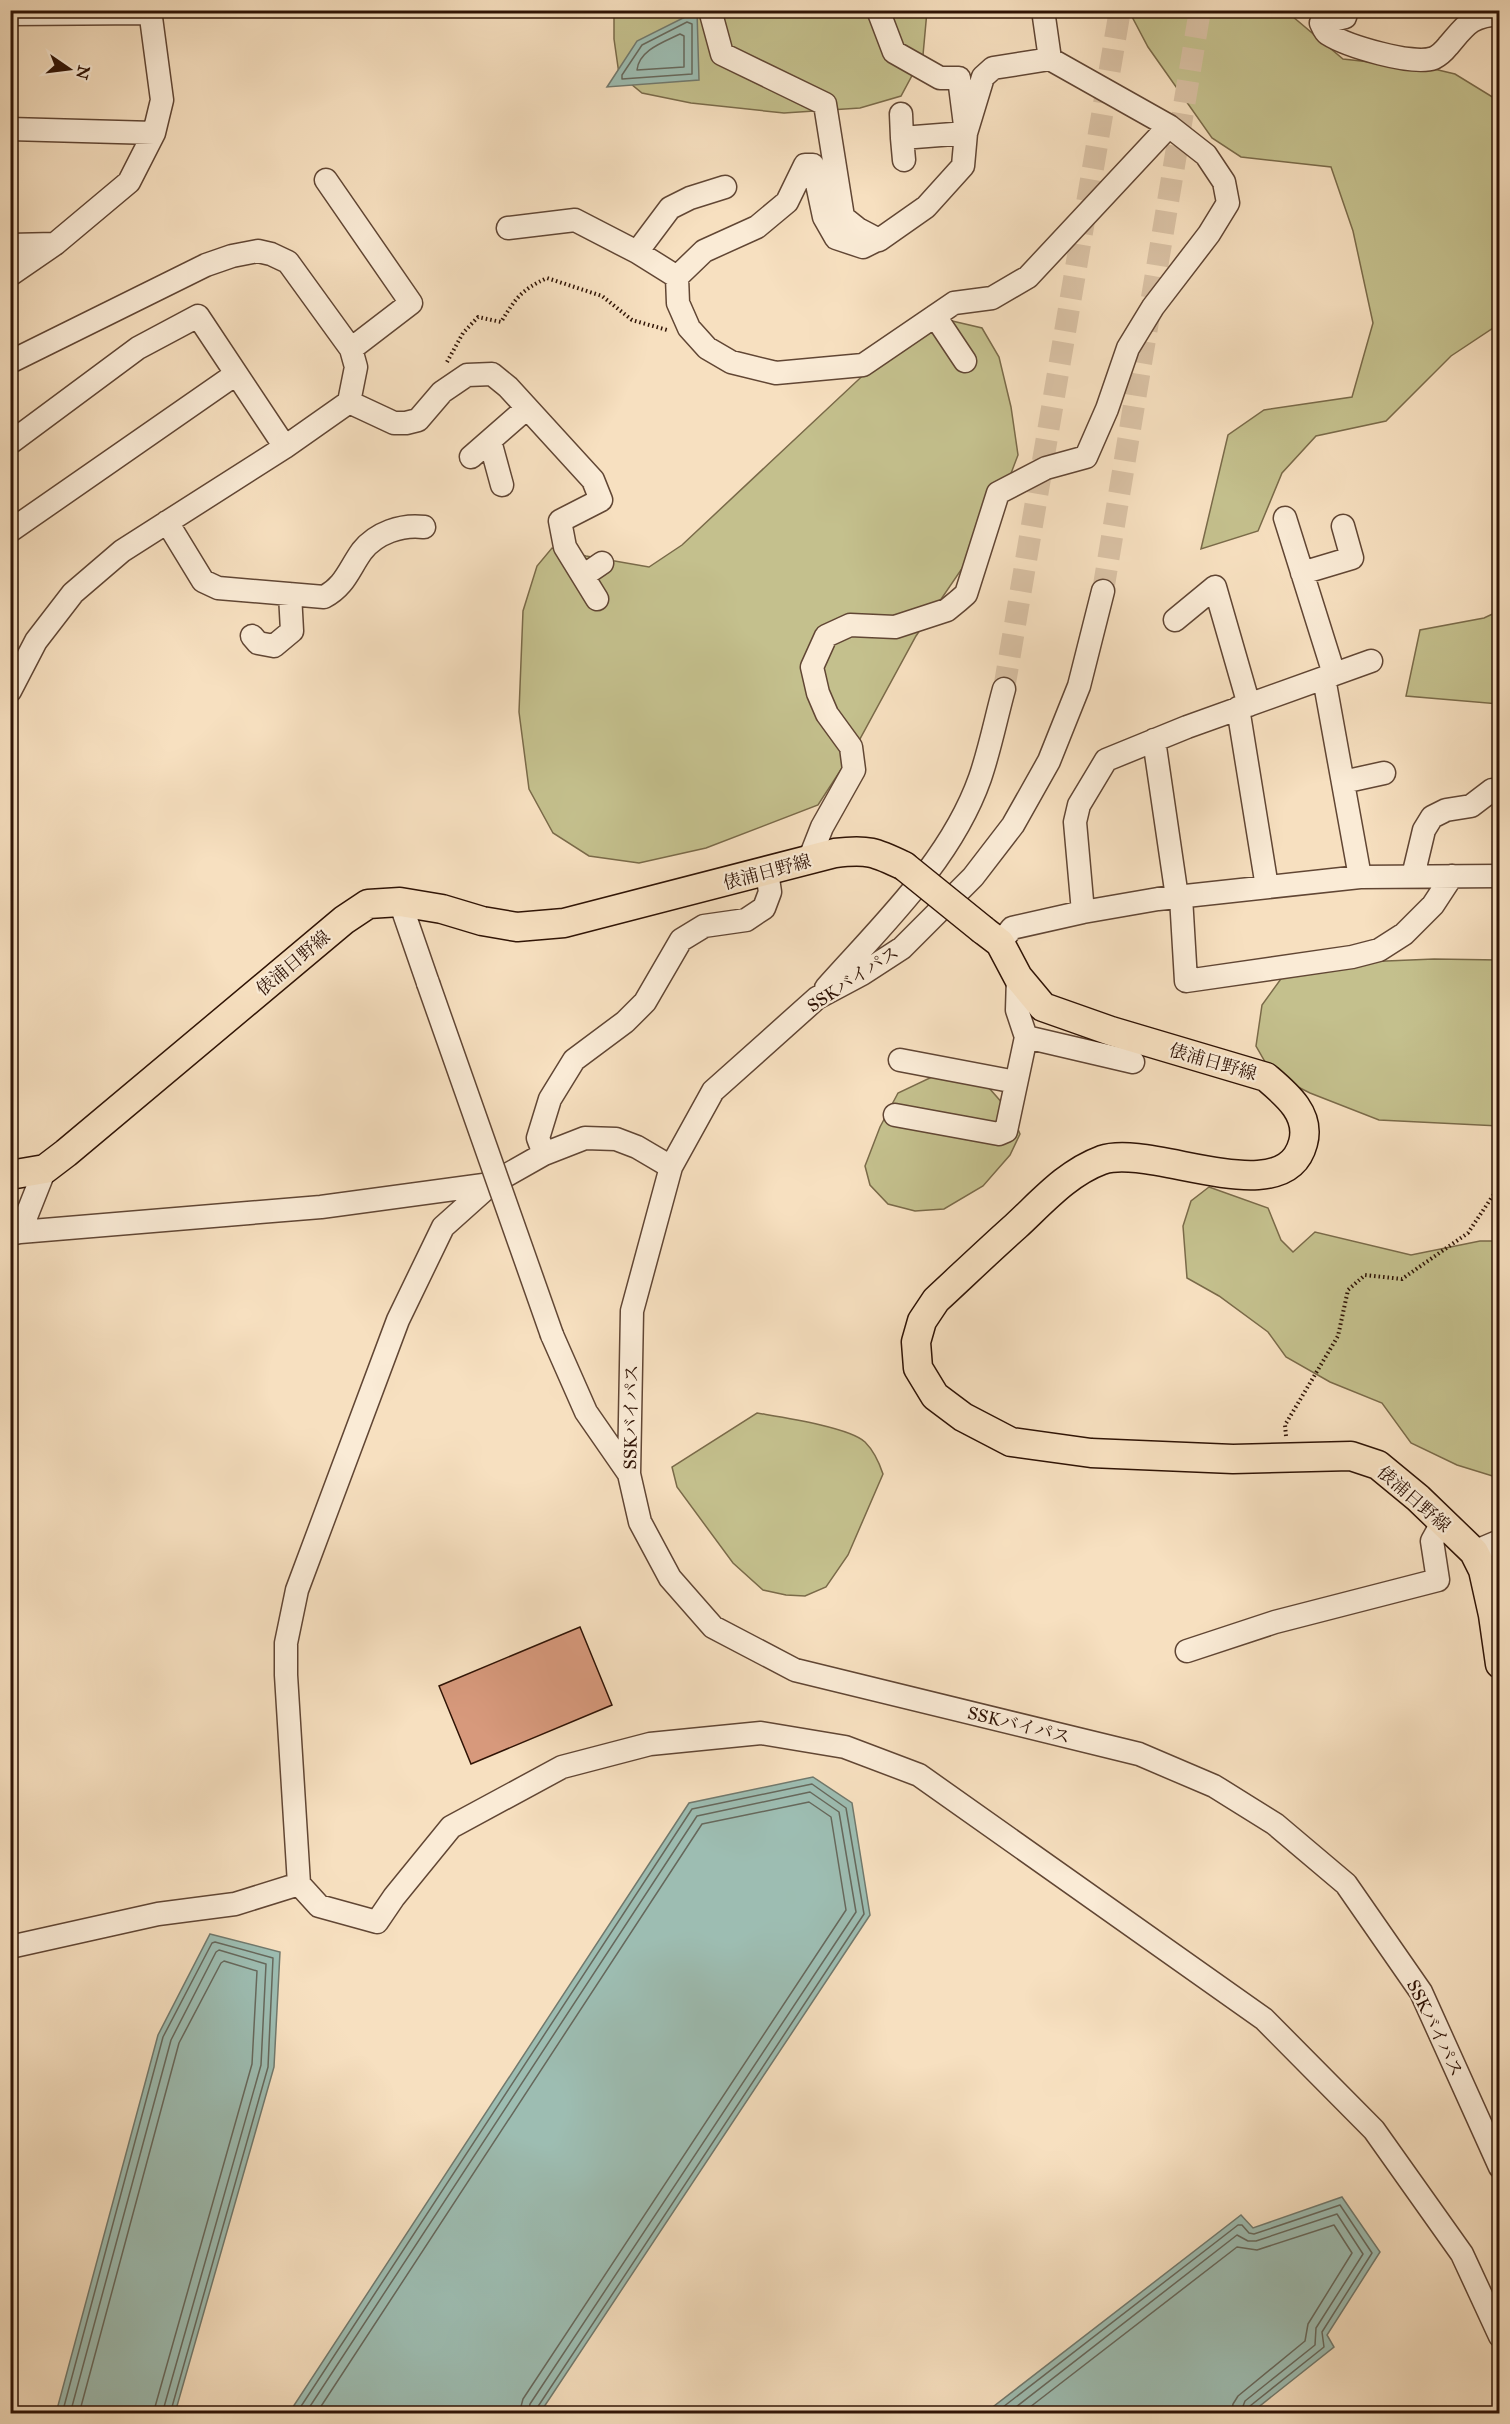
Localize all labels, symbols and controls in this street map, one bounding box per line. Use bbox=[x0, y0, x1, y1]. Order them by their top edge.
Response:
north arrow bbox=[39, 39, 99, 99]
text: N bbox=[72, 64, 94, 82]
street label: 俵浦日野線 bbox=[721, 850, 813, 894]
street label: 俵浦日野線 bbox=[251, 926, 335, 1000]
street label: SSKバイパス bbox=[803, 941, 903, 1017]
street label: 俵浦日野線 bbox=[1167, 1039, 1259, 1085]
street label: SSKバイパス bbox=[619, 1364, 643, 1470]
street label: 俵浦日野線 bbox=[1373, 1461, 1455, 1537]
street label: SSKバイパス bbox=[965, 1702, 1073, 1748]
street label: SSKバイパス bbox=[1402, 1976, 1468, 2080]

